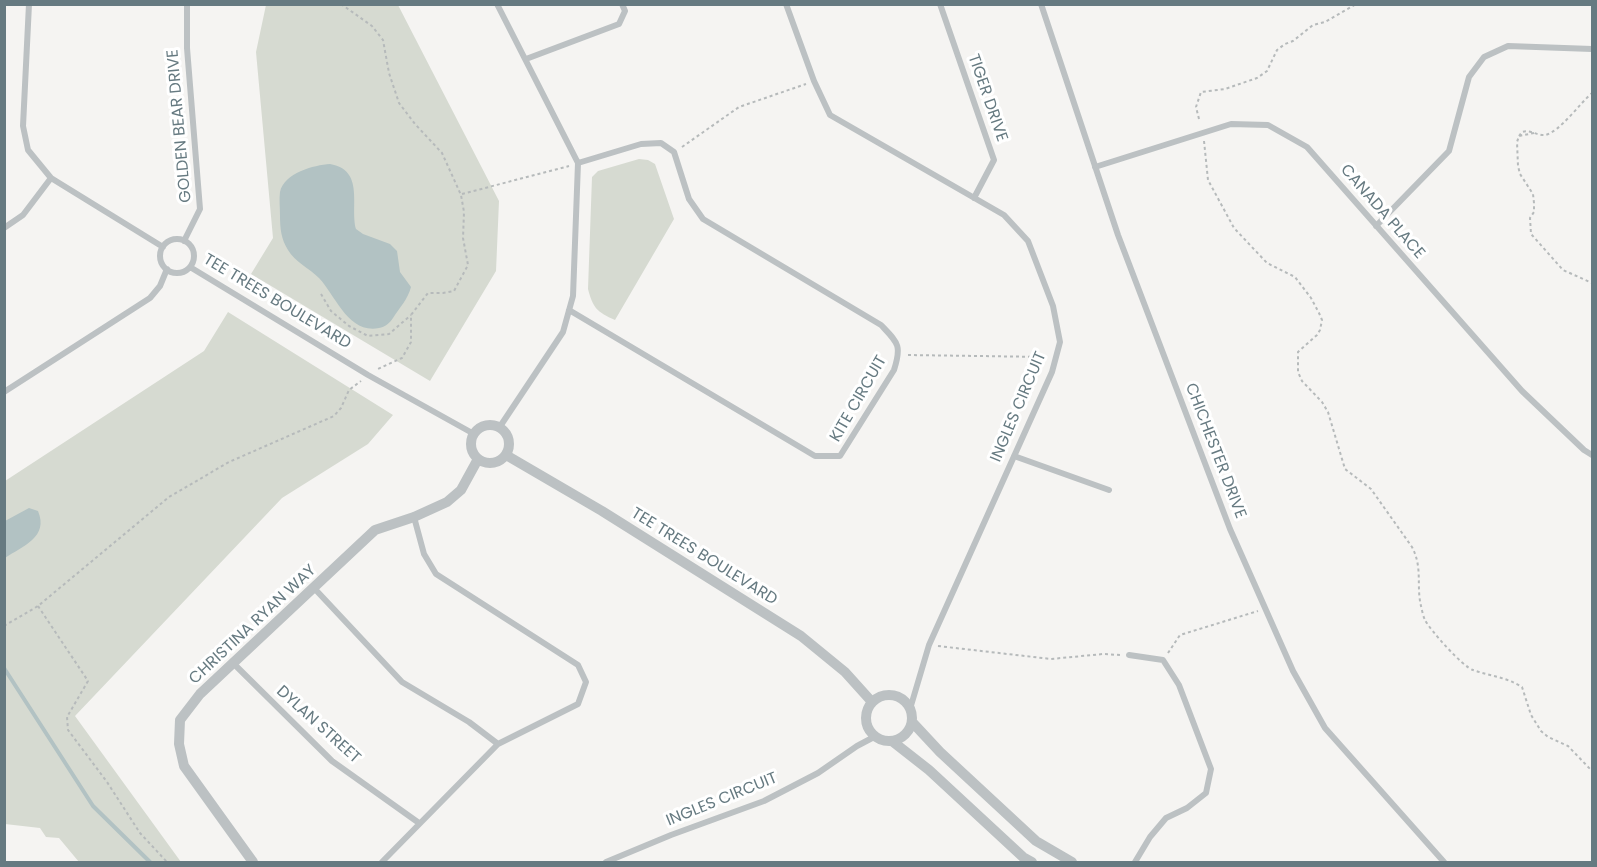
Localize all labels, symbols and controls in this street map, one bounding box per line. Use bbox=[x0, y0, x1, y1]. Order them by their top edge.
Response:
street label: GOLDEN BEAR DRIVE bbox=[164, 49, 196, 203]
street label: TIGER DRIVE bbox=[963, 52, 1011, 144]
street label: CANADA PLACE bbox=[1336, 161, 1428, 263]
street label: TEE TREES BOULEVARD bbox=[200, 250, 354, 354]
street label: INGLES CIRCUIT bbox=[987, 349, 1051, 465]
street label: KITE CIRCUIT bbox=[827, 352, 891, 446]
street label: CHICHESTER DRIVE bbox=[1180, 381, 1250, 521]
street label: TEE TREES BOULEVARD bbox=[627, 504, 781, 610]
street label: CHRISTINA RYAN WAY bbox=[186, 561, 320, 689]
street label: DYLAN STREET bbox=[272, 682, 364, 768]
street label: INGLES CIRCUIT bbox=[664, 769, 780, 831]

